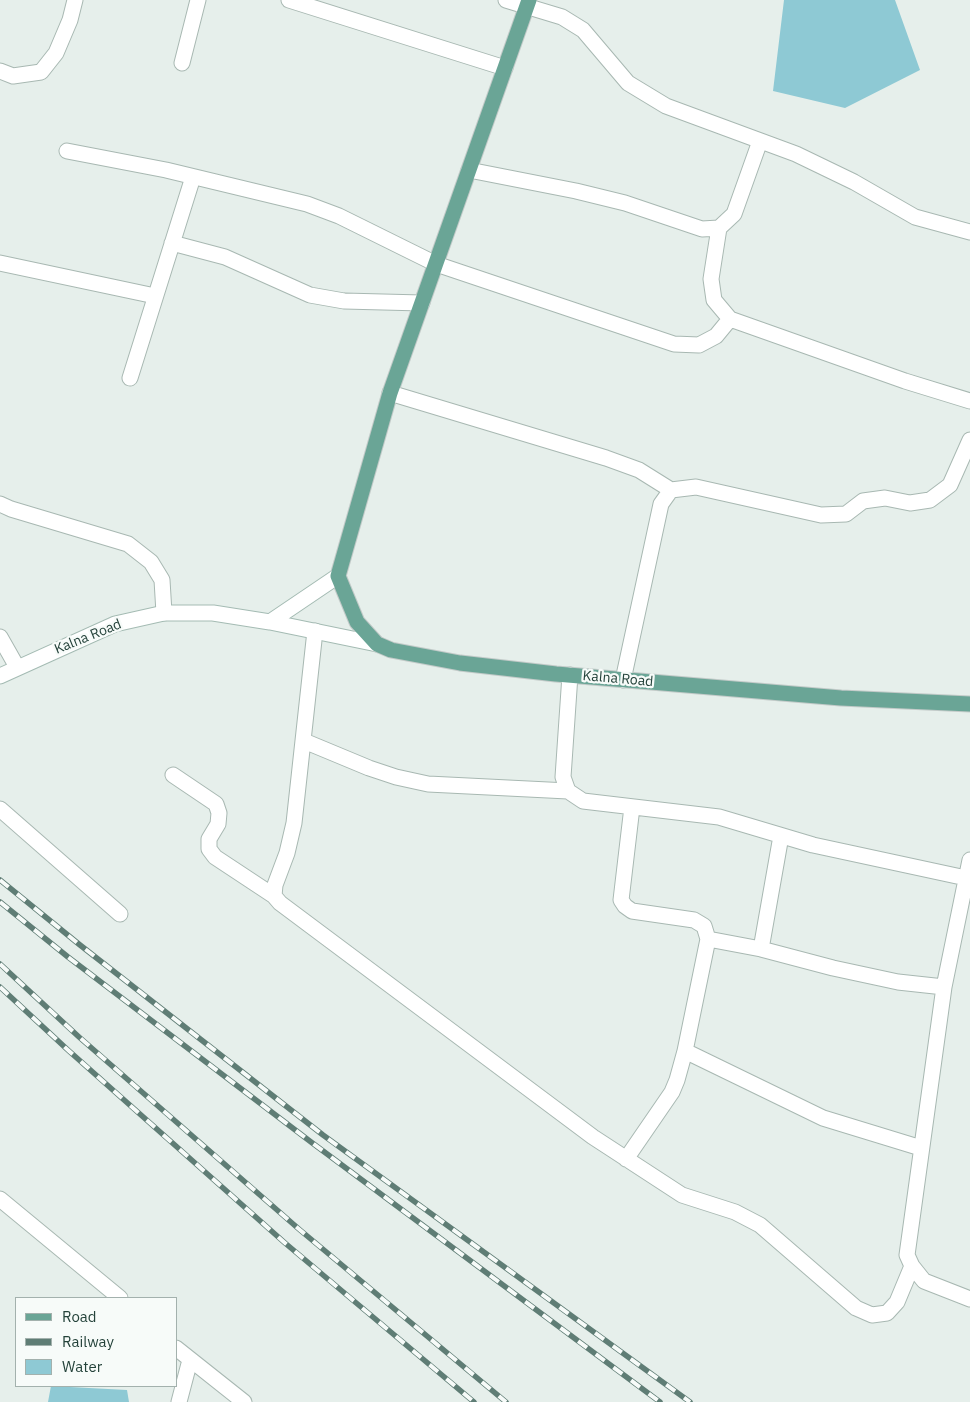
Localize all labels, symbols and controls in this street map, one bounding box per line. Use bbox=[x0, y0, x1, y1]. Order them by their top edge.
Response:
street label: Kalna Road bbox=[52, 616, 124, 658]
street label: Kalna Road bbox=[582, 668, 654, 690]
legend bbox=[15, 1297, 178, 1387]
text: Road bbox=[62, 1307, 97, 1326]
text: Railway bbox=[62, 1332, 114, 1351]
text: Water bbox=[62, 1357, 102, 1376]

